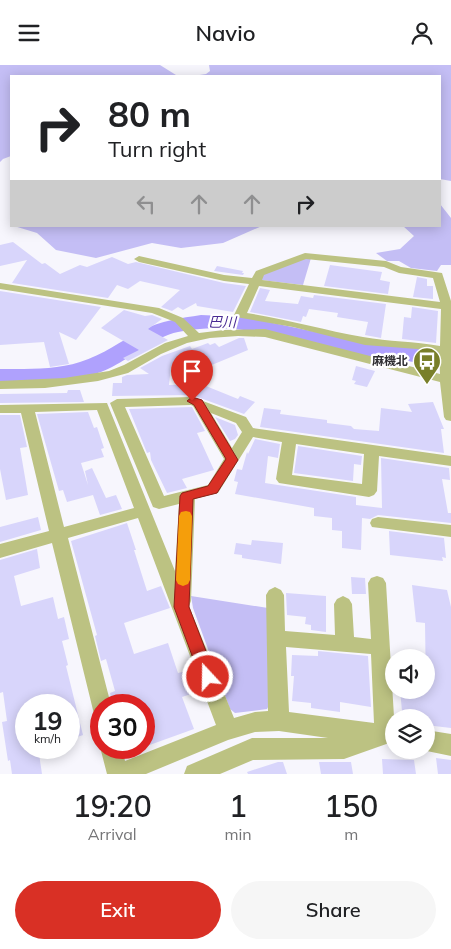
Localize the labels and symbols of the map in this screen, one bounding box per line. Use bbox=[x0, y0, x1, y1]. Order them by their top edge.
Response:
water label: 巴川 bbox=[208, 313, 238, 331]
bus stop icon: 麻機北 bbox=[412, 346, 442, 385]
pin bbox=[171, 350, 213, 401]
place label: 麻機北 bbox=[372, 353, 408, 368]
position arrow bbox=[181, 650, 233, 702]
speed limit sign: 30 bbox=[90, 694, 155, 759]

